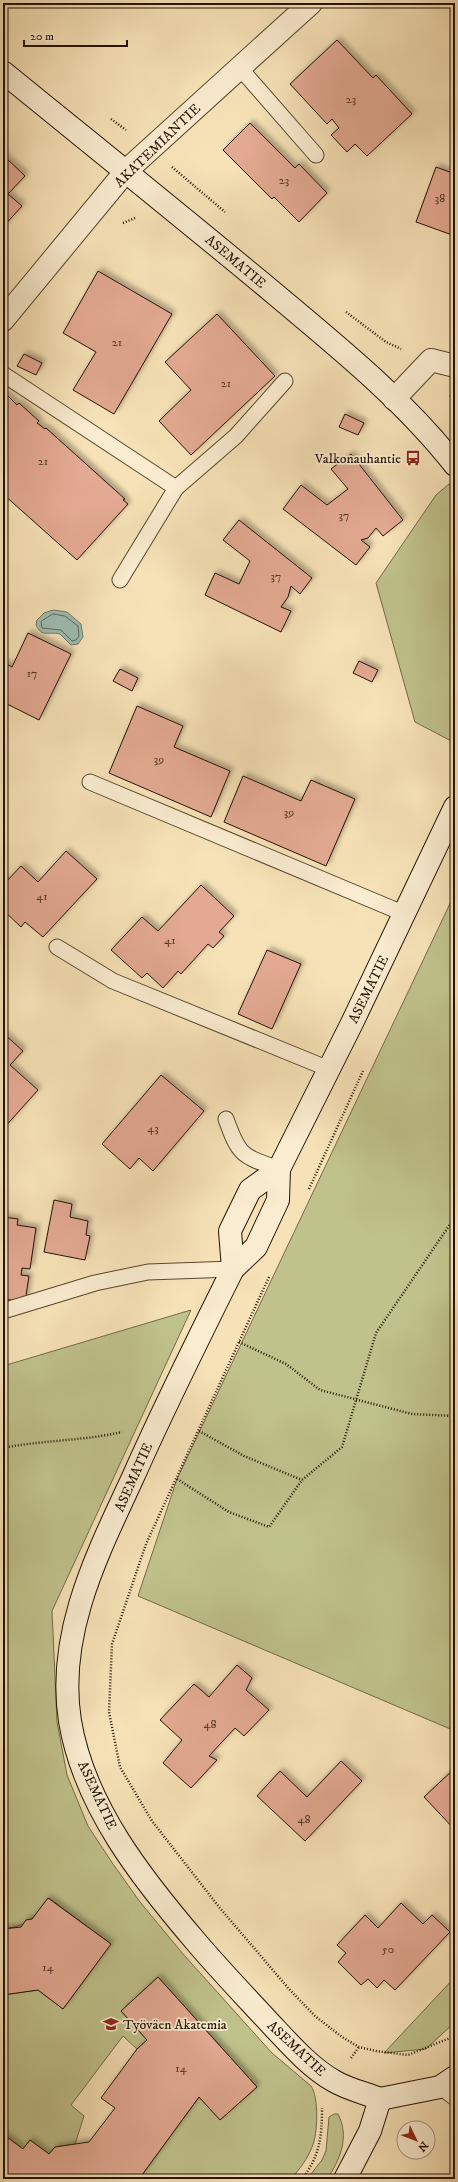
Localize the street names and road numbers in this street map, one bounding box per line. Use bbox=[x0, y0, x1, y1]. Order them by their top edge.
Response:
street label: AKATEMIANTIE bbox=[111, 100, 205, 191]
street label: ASEMATIE bbox=[201, 231, 269, 292]
street label: ASEMATIE bbox=[345, 952, 393, 1027]
street label: ASEMATIE bbox=[111, 1440, 157, 1515]
street label: ASEMATIE bbox=[73, 1758, 121, 1833]
street label: ASEMATIE bbox=[263, 2017, 330, 2081]

